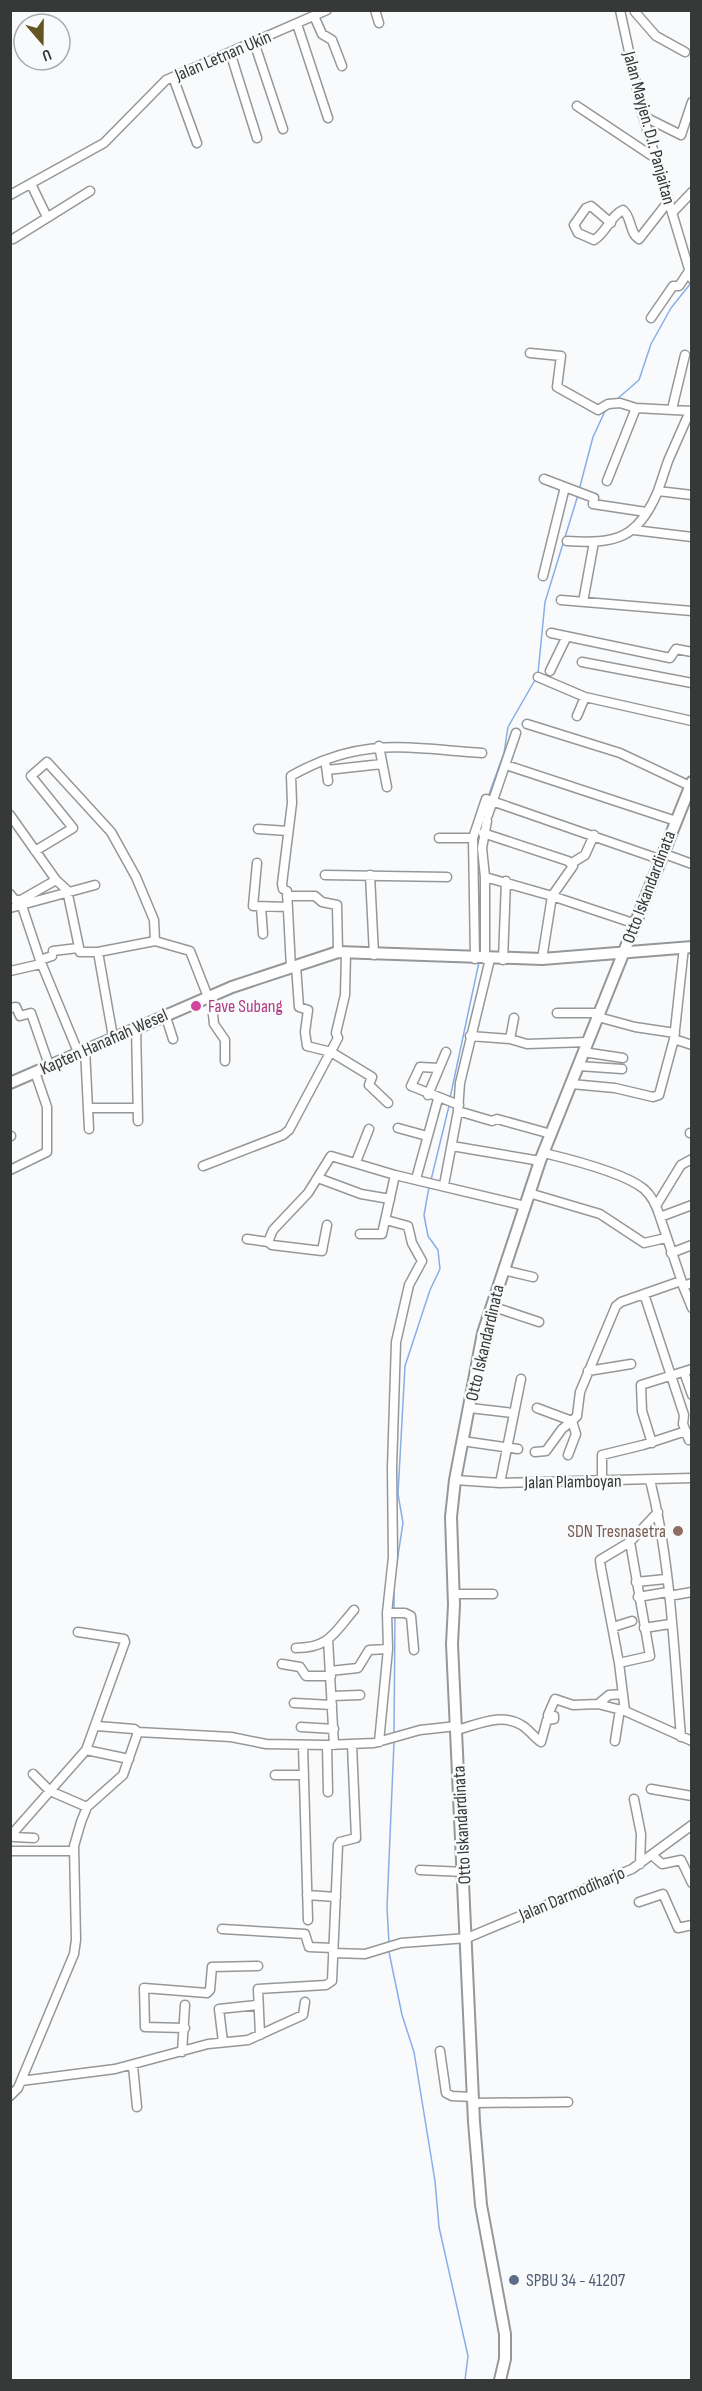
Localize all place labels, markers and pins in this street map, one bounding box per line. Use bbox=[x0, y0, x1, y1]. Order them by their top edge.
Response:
place label: Fave Subang bbox=[208, 996, 283, 1017]
marker: Fave Subang bbox=[189, 999, 203, 1013]
place label: SDN Tresnasetra bbox=[567, 1521, 666, 1542]
marker: SDN Tresnasetra bbox=[671, 1524, 685, 1538]
place label: SPBU 34 - 41207 bbox=[526, 2270, 626, 2291]
marker: SPBU 34 - 41207 bbox=[507, 2273, 521, 2287]

